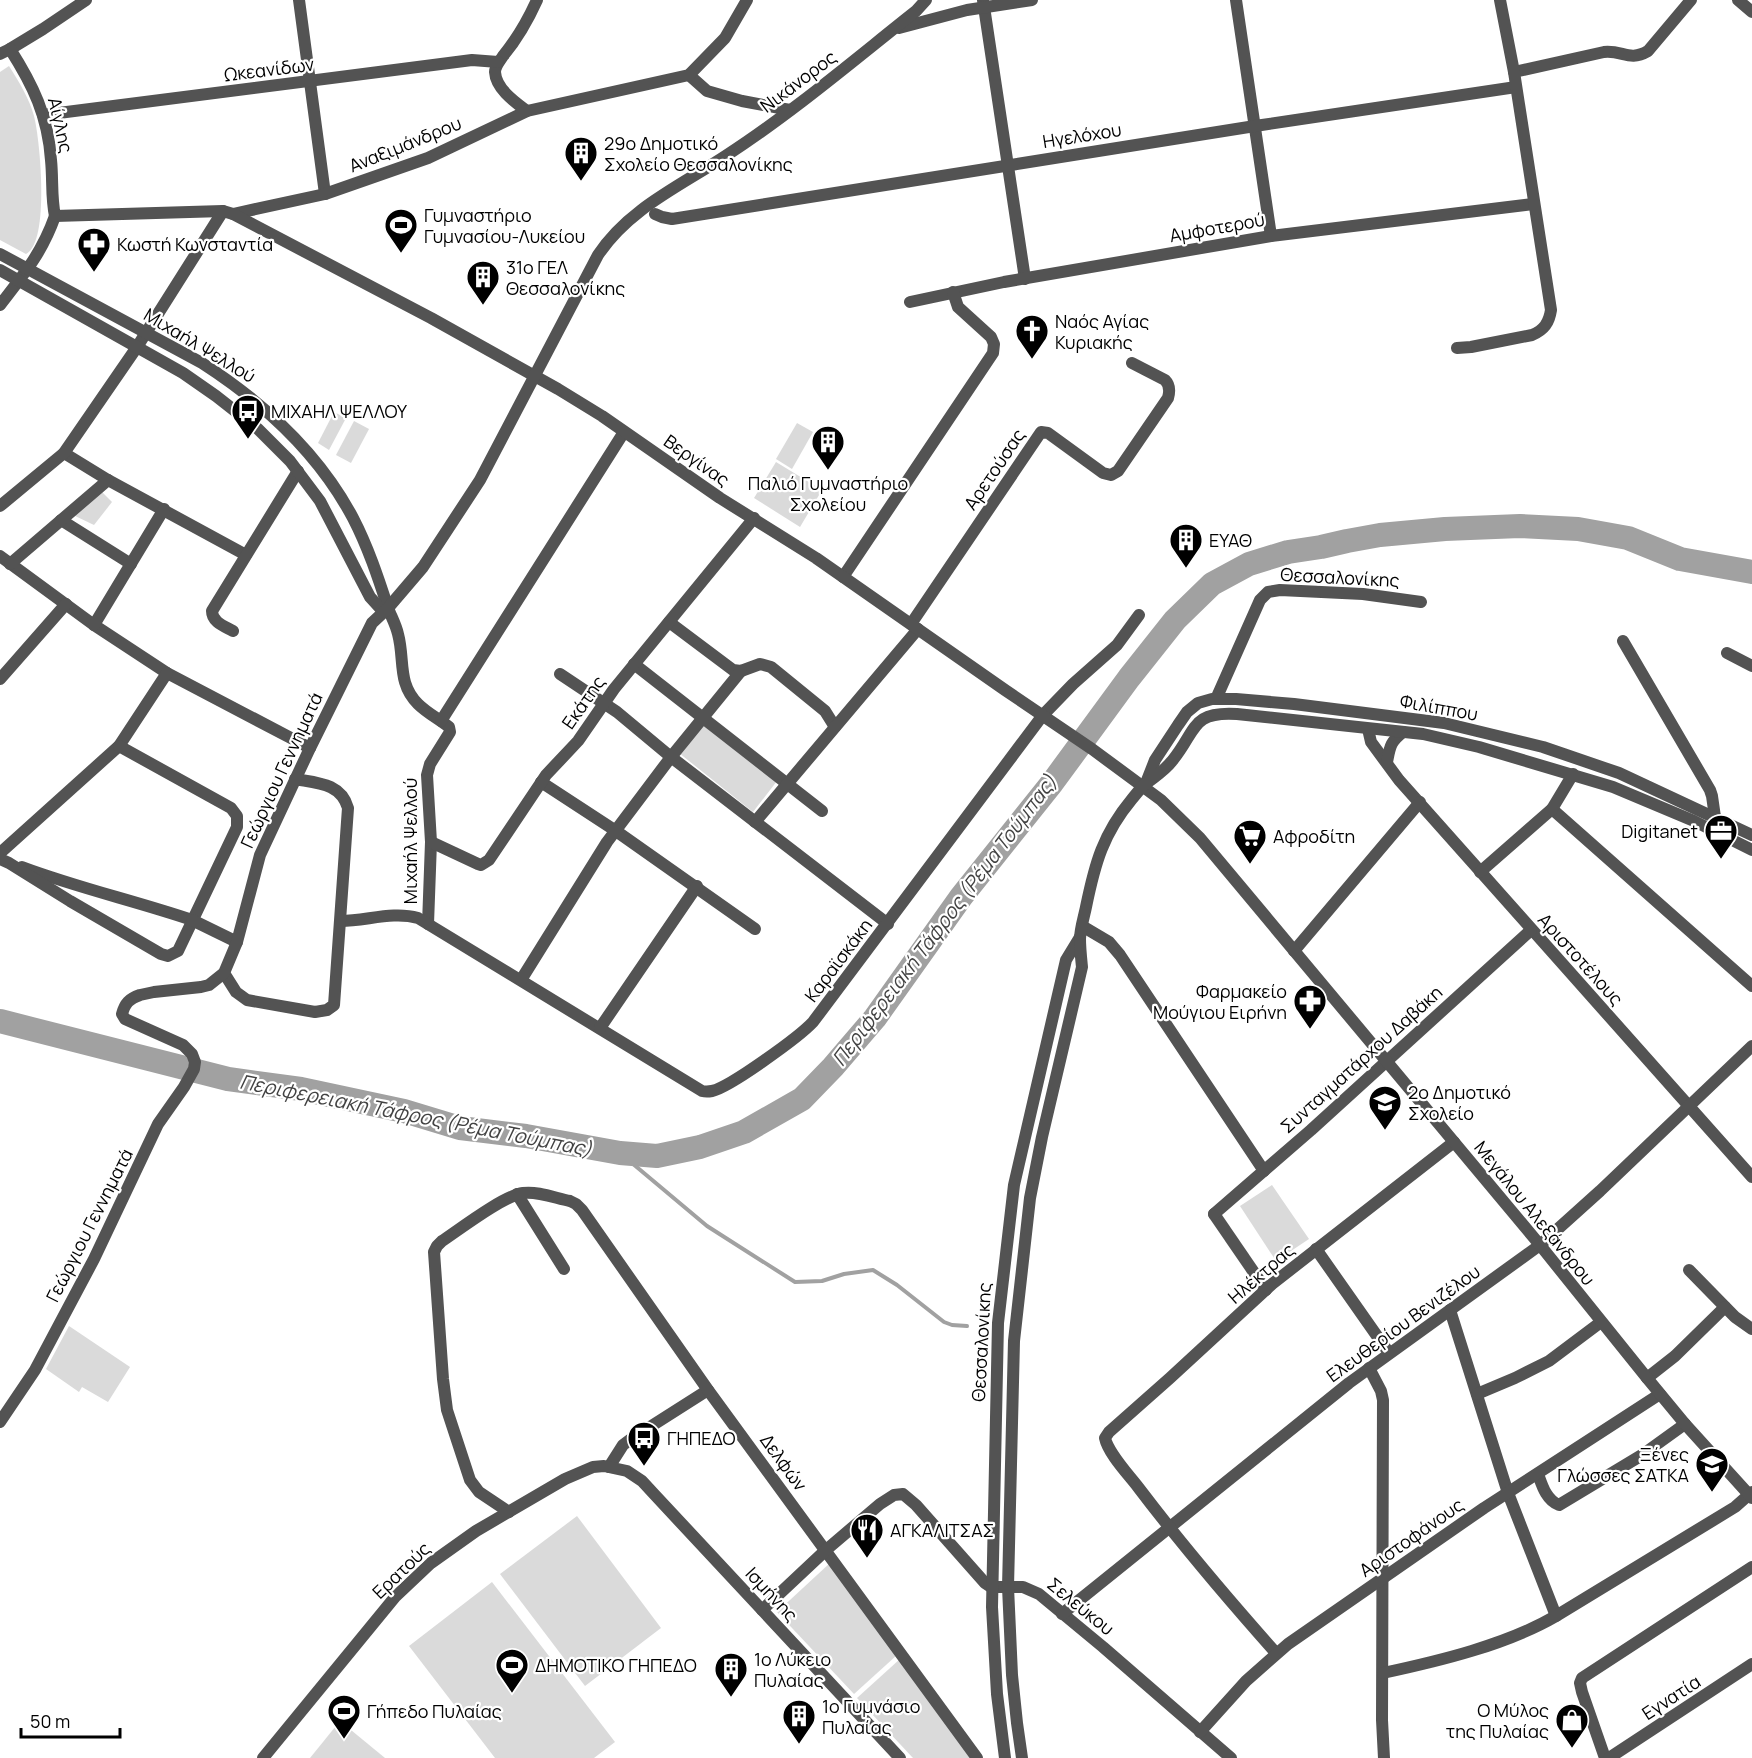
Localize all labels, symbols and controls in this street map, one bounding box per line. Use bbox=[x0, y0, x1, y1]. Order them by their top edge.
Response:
street label: Νικάνορος bbox=[755, 45, 841, 117]
street label: Ωκεανίδων bbox=[223, 52, 315, 86]
street label: Αίγλης bbox=[43, 95, 79, 155]
street label: Αναξιμάνδρου bbox=[345, 111, 465, 177]
street label: Ηγελόχου bbox=[1041, 117, 1123, 153]
place label: 29ο Δημοτικό Σχολείο Θεσσαλονίκης bbox=[604, 131, 793, 176]
building icon: 29ο Δημοτικό Σχολείο Θεσσαλονίκης bbox=[563, 135, 599, 182]
place label: Γυμναστήριο Γυμνασίου-Λυκείου bbox=[424, 203, 585, 248]
sports icon: Γυμναστήριο Γυμνασίου-Λυκείου bbox=[383, 207, 419, 254]
street label: Αμφοτερού bbox=[1168, 207, 1266, 247]
pharmacy icon: Κωστή Κωνσταντία bbox=[76, 226, 112, 273]
place label: Κωστή Κωνσταντία bbox=[117, 232, 273, 256]
place label: 31ο ΓΕΛ Θεσσαλονίκης bbox=[506, 255, 625, 300]
building icon: 31ο ΓΕΛ Θεσσαλονίκης bbox=[465, 259, 501, 306]
street label: Μιχαήλ Ψελλού bbox=[140, 302, 260, 388]
place label: Ναός Αγίας Κυριακής bbox=[1055, 309, 1149, 354]
church icon: Ναός Αγίας Κυριακής bbox=[1014, 313, 1050, 360]
bus stop icon: ΜΙΧΑΗΛ ΨΕΛΛΟΥ bbox=[230, 393, 266, 440]
place label: ΜΙΧΑΗΛ ΨΕΛΛΟΥ bbox=[271, 399, 408, 423]
building icon: Παλιό Γυμναστήριο Σχολείου bbox=[810, 424, 846, 471]
street label: Αρετούσας bbox=[958, 424, 1030, 514]
street label: Βεργίνας bbox=[659, 429, 735, 491]
place label: Παλιό Γυμναστήριο Σχολείου bbox=[748, 471, 908, 516]
building icon: ΕΥΑΘ bbox=[1168, 522, 1204, 569]
place label: ΕΥΑΘ bbox=[1209, 528, 1252, 552]
street label: Θεσσαλονίκης bbox=[1280, 562, 1400, 592]
street label: Εκάτης bbox=[556, 671, 610, 733]
street label: Γεώργιου Γεννηματά bbox=[234, 688, 328, 852]
street label: Φιλίππου bbox=[1398, 688, 1480, 726]
water label: Περιφερειακή Τάφρος (Ρέμα Τούμπας) bbox=[825, 769, 1063, 1071]
street label: Μιχαήλ Ψελλού bbox=[398, 778, 422, 904]
office icon: Digitanet bbox=[1703, 813, 1739, 860]
supermarket icon: Αφροδίτη bbox=[1232, 818, 1268, 865]
place label: Digitanet bbox=[1621, 819, 1698, 843]
place label: Αφροδίτη bbox=[1273, 824, 1355, 848]
street label: Αριστοτέλους bbox=[1533, 908, 1629, 1010]
street label: Καραϊσκάκη bbox=[799, 913, 877, 1007]
place label: Φαρμακείο Μούγιου Ειρήνη bbox=[1153, 979, 1287, 1024]
street label: Συνταγματάρχου Δαβάκη bbox=[1275, 980, 1447, 1138]
pharmacy icon: Φαρμακείο Μούγιου Ειρήνη bbox=[1292, 983, 1328, 1030]
water label: Περιφερειακή Τάφρος (Ρέμα Τούμπας) bbox=[238, 1068, 594, 1162]
place label: 2ο Δημοτικό Σχολείο bbox=[1408, 1080, 1511, 1125]
school or university icon: 2ο Δημοτικό Σχολείο bbox=[1367, 1084, 1403, 1131]
street label: Μεγάλου Αλεξάνδρου bbox=[1469, 1136, 1601, 1290]
street label: Γεώργιου Γεννηματά bbox=[40, 1144, 138, 1306]
street label: Ηλέκτρας bbox=[1223, 1237, 1299, 1309]
street label: Ελευθερίου Βενιζέλου bbox=[1321, 1259, 1485, 1387]
street label: Θεσσαλονίκης bbox=[966, 1282, 996, 1402]
bus stop icon: ΓΗΠΕΔΟ bbox=[626, 1420, 662, 1467]
place label: ΓΗΠΕΔΟ bbox=[667, 1426, 736, 1450]
street label: Δελφών bbox=[755, 1429, 813, 1495]
place label: Ξένες Γλώσσες ΣΑΤΚΑ bbox=[1557, 1442, 1690, 1487]
school or university icon: Ξένες Γλώσσες ΣΑΤΚΑ bbox=[1694, 1446, 1730, 1493]
street label: Αριστοφάνους bbox=[1354, 1492, 1468, 1582]
restaurant icon: ΑΓΚΑΛΙΤΣΑΣ bbox=[849, 1512, 885, 1559]
place label: ΑΓΚΑΛΙΤΣΑΣ bbox=[890, 1518, 994, 1542]
street label: Ερατούς bbox=[367, 1536, 435, 1604]
street label: Ισμήνης bbox=[741, 1562, 803, 1626]
street label: Σελεύκου bbox=[1043, 1572, 1119, 1640]
sports icon: ΔΗΜΟΤΙΚΟ ΓΗΠΕΔΟ bbox=[494, 1647, 530, 1694]
place label: 1ο Λύκειο Πυλαίας bbox=[754, 1647, 831, 1692]
building icon: 1ο Λύκειο Πυλαίας bbox=[713, 1651, 749, 1698]
place label: ΔΗΜΟΤΙΚΟ ΓΗΠΕΔΟ bbox=[535, 1653, 697, 1677]
street label: Εγνατία bbox=[1637, 1669, 1705, 1725]
sports icon: Γήπεδο Πυλαίας bbox=[326, 1693, 362, 1740]
place label: 1ο Γυμνάσιο Πυλαίας bbox=[822, 1694, 920, 1739]
building icon: 1ο Γυμνάσιο Πυλαίας bbox=[781, 1698, 817, 1745]
place label: Ο Μύλος της Πυλαίας bbox=[1446, 1698, 1549, 1743]
place label: Γήπεδο Πυλαίας bbox=[367, 1699, 502, 1723]
scale bar bbox=[21, 1701, 120, 1739]
shop icon: Ο Μύλος της Πυλαίας bbox=[1554, 1702, 1590, 1749]
text: 50 m bbox=[30, 1709, 70, 1733]

